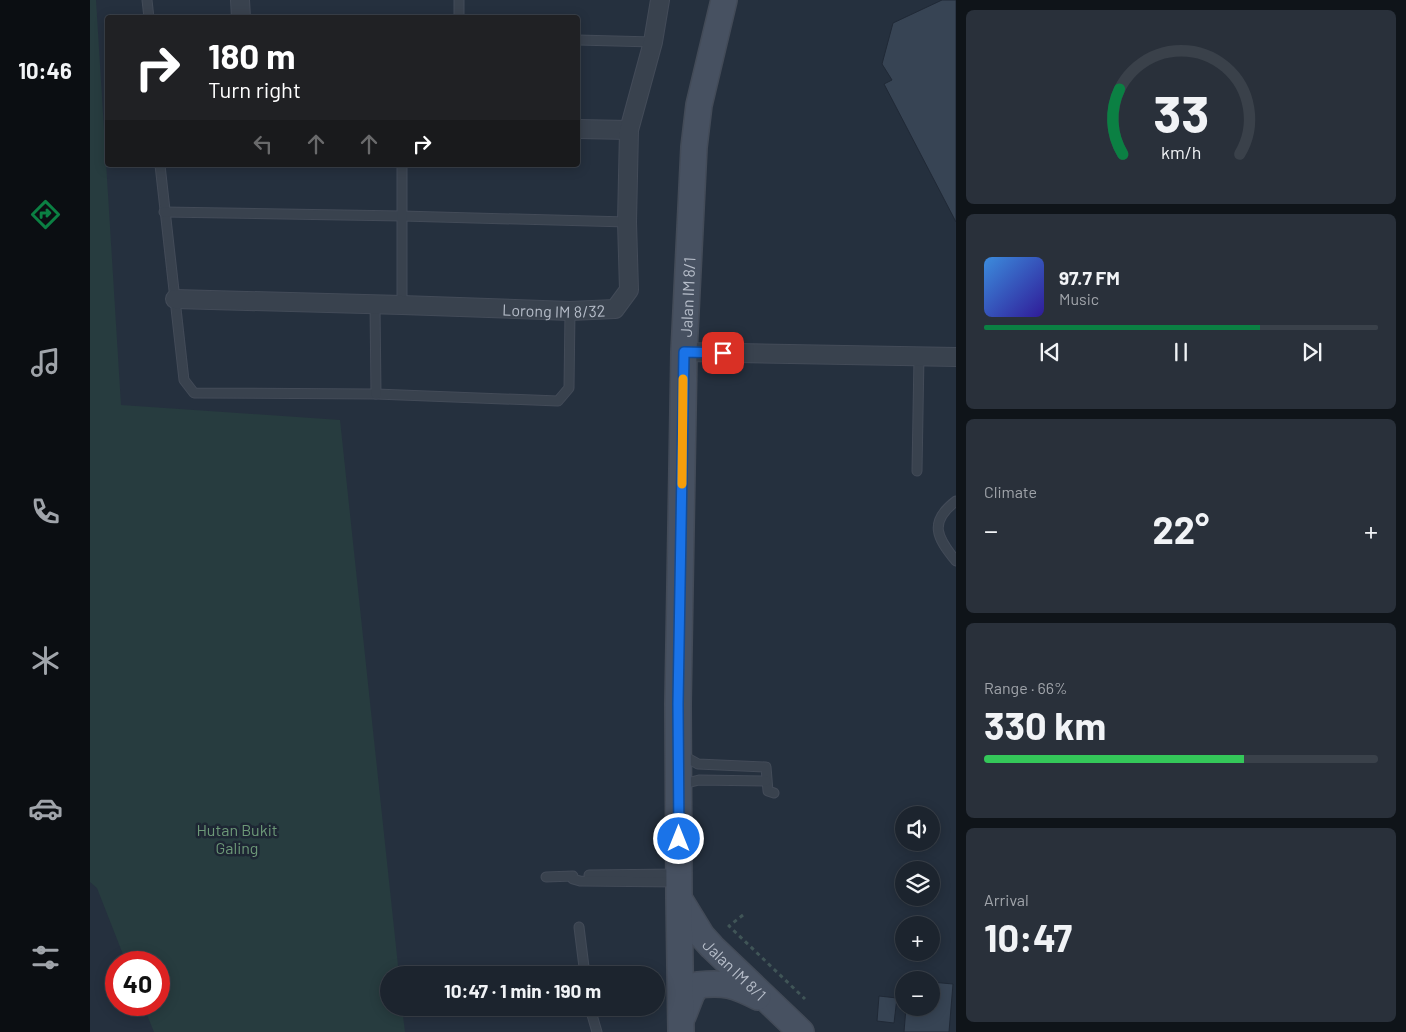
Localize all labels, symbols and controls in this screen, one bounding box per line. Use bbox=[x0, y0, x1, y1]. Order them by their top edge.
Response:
text: 180 m bbox=[208, 34, 296, 76]
icon: right bbox=[125, 35, 190, 100]
text: 10:46 bbox=[18, 57, 72, 83]
text: Turn right bbox=[208, 76, 301, 102]
text: 33 bbox=[1153, 81, 1209, 143]
icon: left bbox=[249, 130, 277, 158]
icon: ahead bbox=[302, 130, 330, 158]
icon: ahead bbox=[355, 130, 383, 158]
icon: right bbox=[408, 130, 436, 158]
text: km/h bbox=[1161, 141, 1201, 163]
icon: directions bbox=[28, 197, 63, 232]
street label: Jalan IM 8/1 bbox=[675, 257, 698, 338]
text: 97.7 FM bbox=[1059, 266, 1120, 289]
text: Music bbox=[1059, 289, 1099, 308]
street label: Lorong IM 8/32 bbox=[502, 299, 606, 321]
pin bbox=[702, 332, 744, 374]
icon: previous bbox=[1036, 338, 1064, 366]
icon: pause bbox=[1167, 338, 1195, 366]
icon: next bbox=[1298, 338, 1326, 366]
icon: arrive bbox=[709, 339, 737, 367]
icon: music bbox=[28, 345, 63, 380]
text: Climate bbox=[984, 482, 1037, 501]
icon: phone bbox=[28, 494, 63, 529]
text: 22° bbox=[1153, 506, 1209, 552]
text: − bbox=[984, 513, 998, 547]
text: + bbox=[1364, 513, 1378, 547]
icon: climate bbox=[28, 643, 63, 678]
text: Range · 66% bbox=[984, 678, 1068, 697]
text: 330 km bbox=[984, 702, 1106, 748]
icon: car bbox=[28, 791, 63, 826]
map controls bbox=[895, 806, 940, 1016]
button: sound bbox=[895, 806, 940, 851]
position arrow bbox=[652, 812, 704, 864]
park label: Hutan Bukit Galing bbox=[196, 820, 278, 857]
button: layers bbox=[895, 861, 940, 906]
text: Arrival bbox=[984, 890, 1029, 909]
text: 10:47 bbox=[984, 914, 1072, 960]
button: + bbox=[895, 916, 940, 961]
street label: Jalan IM 8/1 bbox=[699, 935, 771, 1004]
icon: filters bbox=[28, 940, 63, 975]
speed limit sign: 40 bbox=[105, 951, 170, 1016]
button: − bbox=[895, 971, 940, 1016]
text: 10:47 · 1 min · 190 m bbox=[444, 979, 601, 1002]

